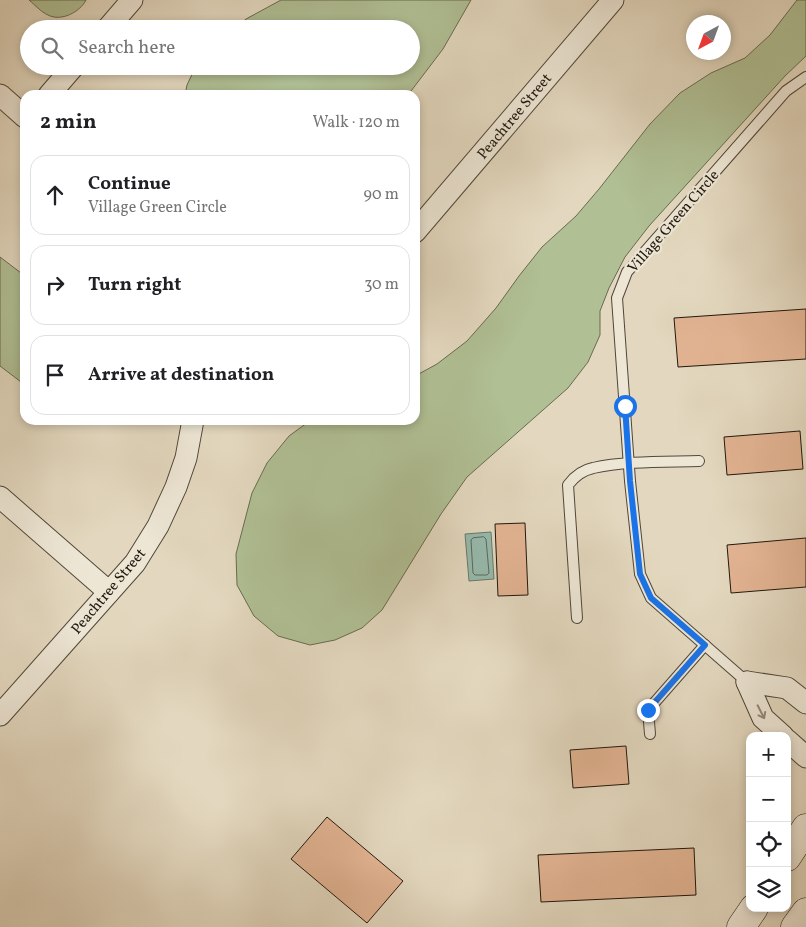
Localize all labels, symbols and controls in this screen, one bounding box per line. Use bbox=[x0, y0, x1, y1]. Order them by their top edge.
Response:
north arrow bbox=[686, 15, 731, 60]
search box bbox=[20, 20, 420, 75]
icon: search bbox=[38, 34, 66, 62]
text: Search here bbox=[78, 35, 175, 61]
street label: Peachtree Street bbox=[473, 69, 557, 164]
text: 2 min bbox=[40, 108, 97, 137]
text: Walk · 120 m bbox=[312, 112, 400, 134]
street label: Village Green Circle bbox=[623, 166, 725, 278]
text: Continue bbox=[88, 171, 171, 197]
icon: ahead bbox=[41, 181, 69, 209]
text: 90 m bbox=[363, 184, 399, 206]
text: Village Green Circle bbox=[88, 197, 227, 219]
icon: right bbox=[41, 271, 69, 299]
text: Turn right bbox=[88, 272, 181, 298]
text: 30 m bbox=[364, 274, 399, 296]
icon: arrive bbox=[41, 361, 69, 389]
text: Arrive at destination bbox=[88, 362, 274, 388]
route start bbox=[614, 395, 637, 418]
street label: Peachtree Street bbox=[67, 544, 151, 639]
route end bbox=[637, 699, 660, 722]
one-way arrow bbox=[757, 704, 766, 719]
map controls bbox=[746, 732, 791, 912]
button: + bbox=[746, 732, 791, 777]
button: − bbox=[746, 777, 791, 822]
button: locate bbox=[746, 822, 791, 867]
button: layers bbox=[746, 867, 791, 912]

